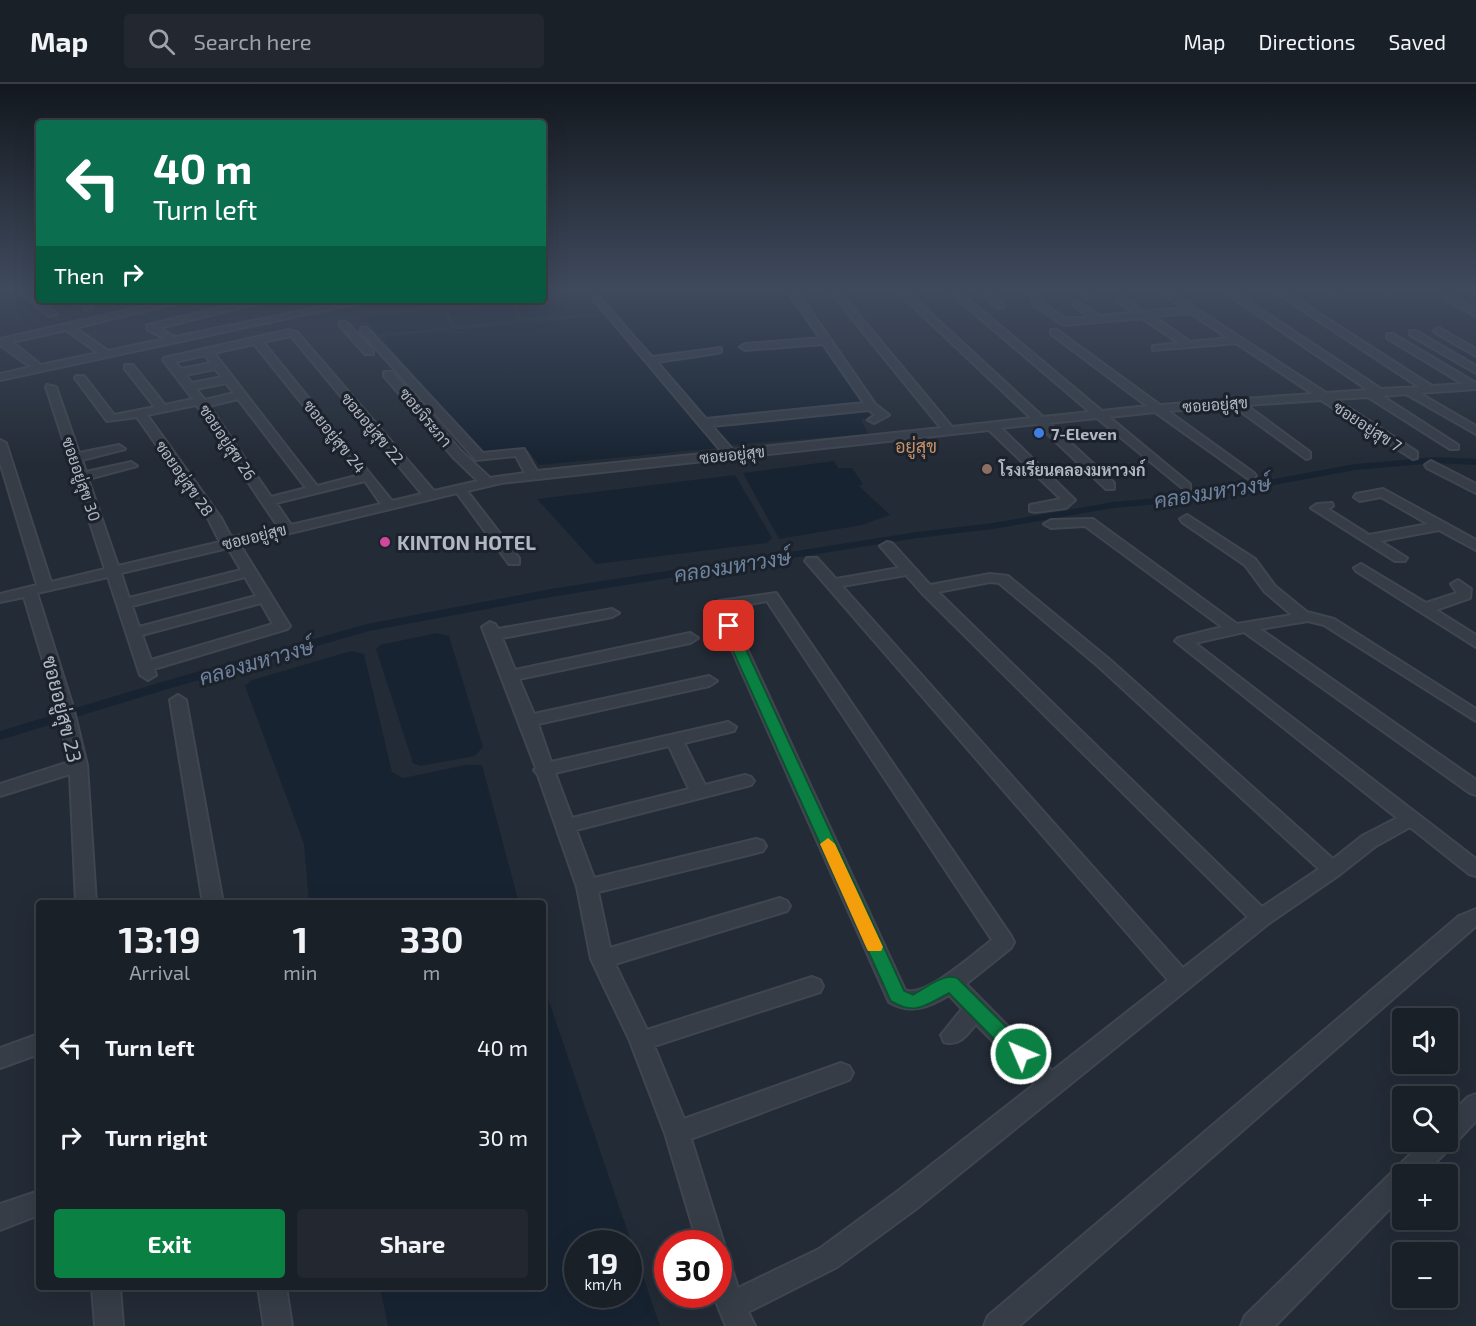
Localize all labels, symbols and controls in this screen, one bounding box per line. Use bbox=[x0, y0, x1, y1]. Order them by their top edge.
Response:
search box bbox=[124, 14, 544, 68]
text: Map bbox=[30, 24, 88, 58]
icon: search bbox=[145, 25, 178, 58]
text: Search here bbox=[193, 28, 312, 54]
text: Map bbox=[1183, 29, 1226, 54]
text: Directions bbox=[1259, 29, 1355, 54]
text: Saved bbox=[1388, 29, 1446, 54]
text: 40 m bbox=[153, 142, 252, 192]
icon: left bbox=[54, 144, 132, 222]
text: Turn left bbox=[153, 193, 257, 225]
icon: right bbox=[116, 258, 149, 291]
text: Then bbox=[54, 262, 104, 288]
street label: ซอยจิระภา bbox=[396, 384, 456, 450]
street label: ซอยอยู่สุข 22 bbox=[335, 388, 408, 469]
street label: ซอยอยู่สุข bbox=[1182, 392, 1249, 419]
street label: ซอยอยู่สุข 24 bbox=[298, 396, 370, 478]
street label: ซอยอยู่สุข 7 bbox=[1329, 397, 1406, 458]
street label: ซอยอยู่สุข 26 bbox=[193, 400, 260, 485]
place label: 7-Eleven bbox=[1051, 424, 1117, 443]
marker: 7-Eleven bbox=[1032, 426, 1046, 440]
street label: ซอยอยู่สุข 30 bbox=[56, 434, 105, 525]
district label: อยู่สุข bbox=[895, 435, 937, 460]
street label: ซอยอยู่สุข 28 bbox=[150, 437, 218, 521]
street label: ซอยอยู่สุข bbox=[698, 441, 766, 470]
place label: โรงเรียนคลองมหาวงก์ bbox=[998, 459, 1146, 479]
marker: โรงเรียนคลองมหาวงก์ bbox=[980, 462, 994, 476]
water label: คลองมหาวงษ์ bbox=[1152, 469, 1275, 513]
street label: ซอยอยู่สุข bbox=[220, 519, 289, 556]
place label: KINTON HOTEL bbox=[397, 530, 536, 554]
marker: KINTON HOTEL bbox=[378, 535, 392, 549]
water label: คลองมหาวงษ์ bbox=[672, 543, 795, 587]
pin bbox=[703, 600, 754, 651]
icon: arrive bbox=[712, 609, 745, 642]
water label: คลองมหาวงษ์ bbox=[196, 632, 319, 689]
street label: ซอยอยู่สุข 23 bbox=[34, 653, 88, 766]
text: 13:19 bbox=[119, 917, 201, 960]
text: 1 bbox=[292, 917, 308, 960]
text: 330 bbox=[400, 917, 463, 960]
text: Arrival bbox=[129, 960, 190, 984]
text: min bbox=[283, 960, 317, 984]
text: m bbox=[423, 960, 440, 984]
map controls bbox=[1392, 1008, 1458, 1308]
button: sound bbox=[1392, 1008, 1458, 1074]
position arrow bbox=[989, 1022, 1053, 1086]
icon: left bbox=[54, 1031, 87, 1064]
text: Turn left bbox=[105, 1034, 194, 1060]
text: 40 m bbox=[477, 1034, 528, 1060]
button: search bbox=[1392, 1086, 1458, 1152]
icon: right bbox=[54, 1121, 87, 1154]
text: Turn right bbox=[105, 1124, 207, 1150]
text: 30 m bbox=[478, 1124, 528, 1150]
button: + bbox=[1392, 1164, 1458, 1230]
button: Exit bbox=[54, 1209, 285, 1278]
button: Share bbox=[297, 1209, 528, 1278]
speed limit sign: 30 bbox=[654, 1230, 732, 1308]
button: − bbox=[1392, 1242, 1458, 1308]
text: 19 bbox=[588, 1244, 618, 1280]
text: km/h bbox=[584, 1275, 622, 1293]

